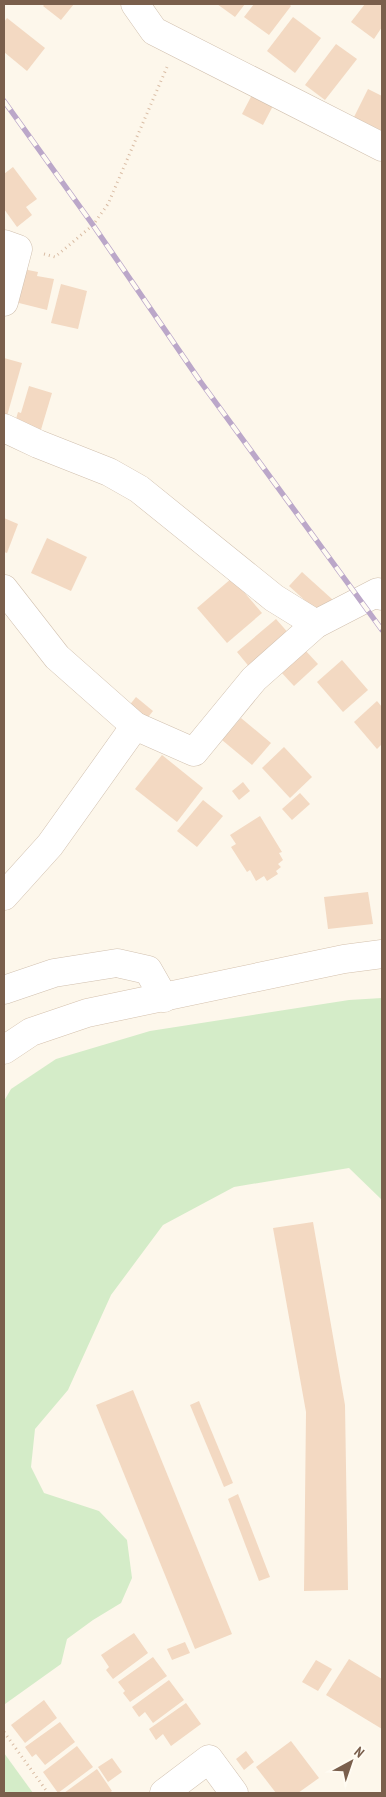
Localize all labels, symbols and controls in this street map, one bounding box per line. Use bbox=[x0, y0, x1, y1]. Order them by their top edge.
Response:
north arrow bbox=[326, 1737, 376, 1787]
text: N bbox=[351, 1743, 368, 1761]

